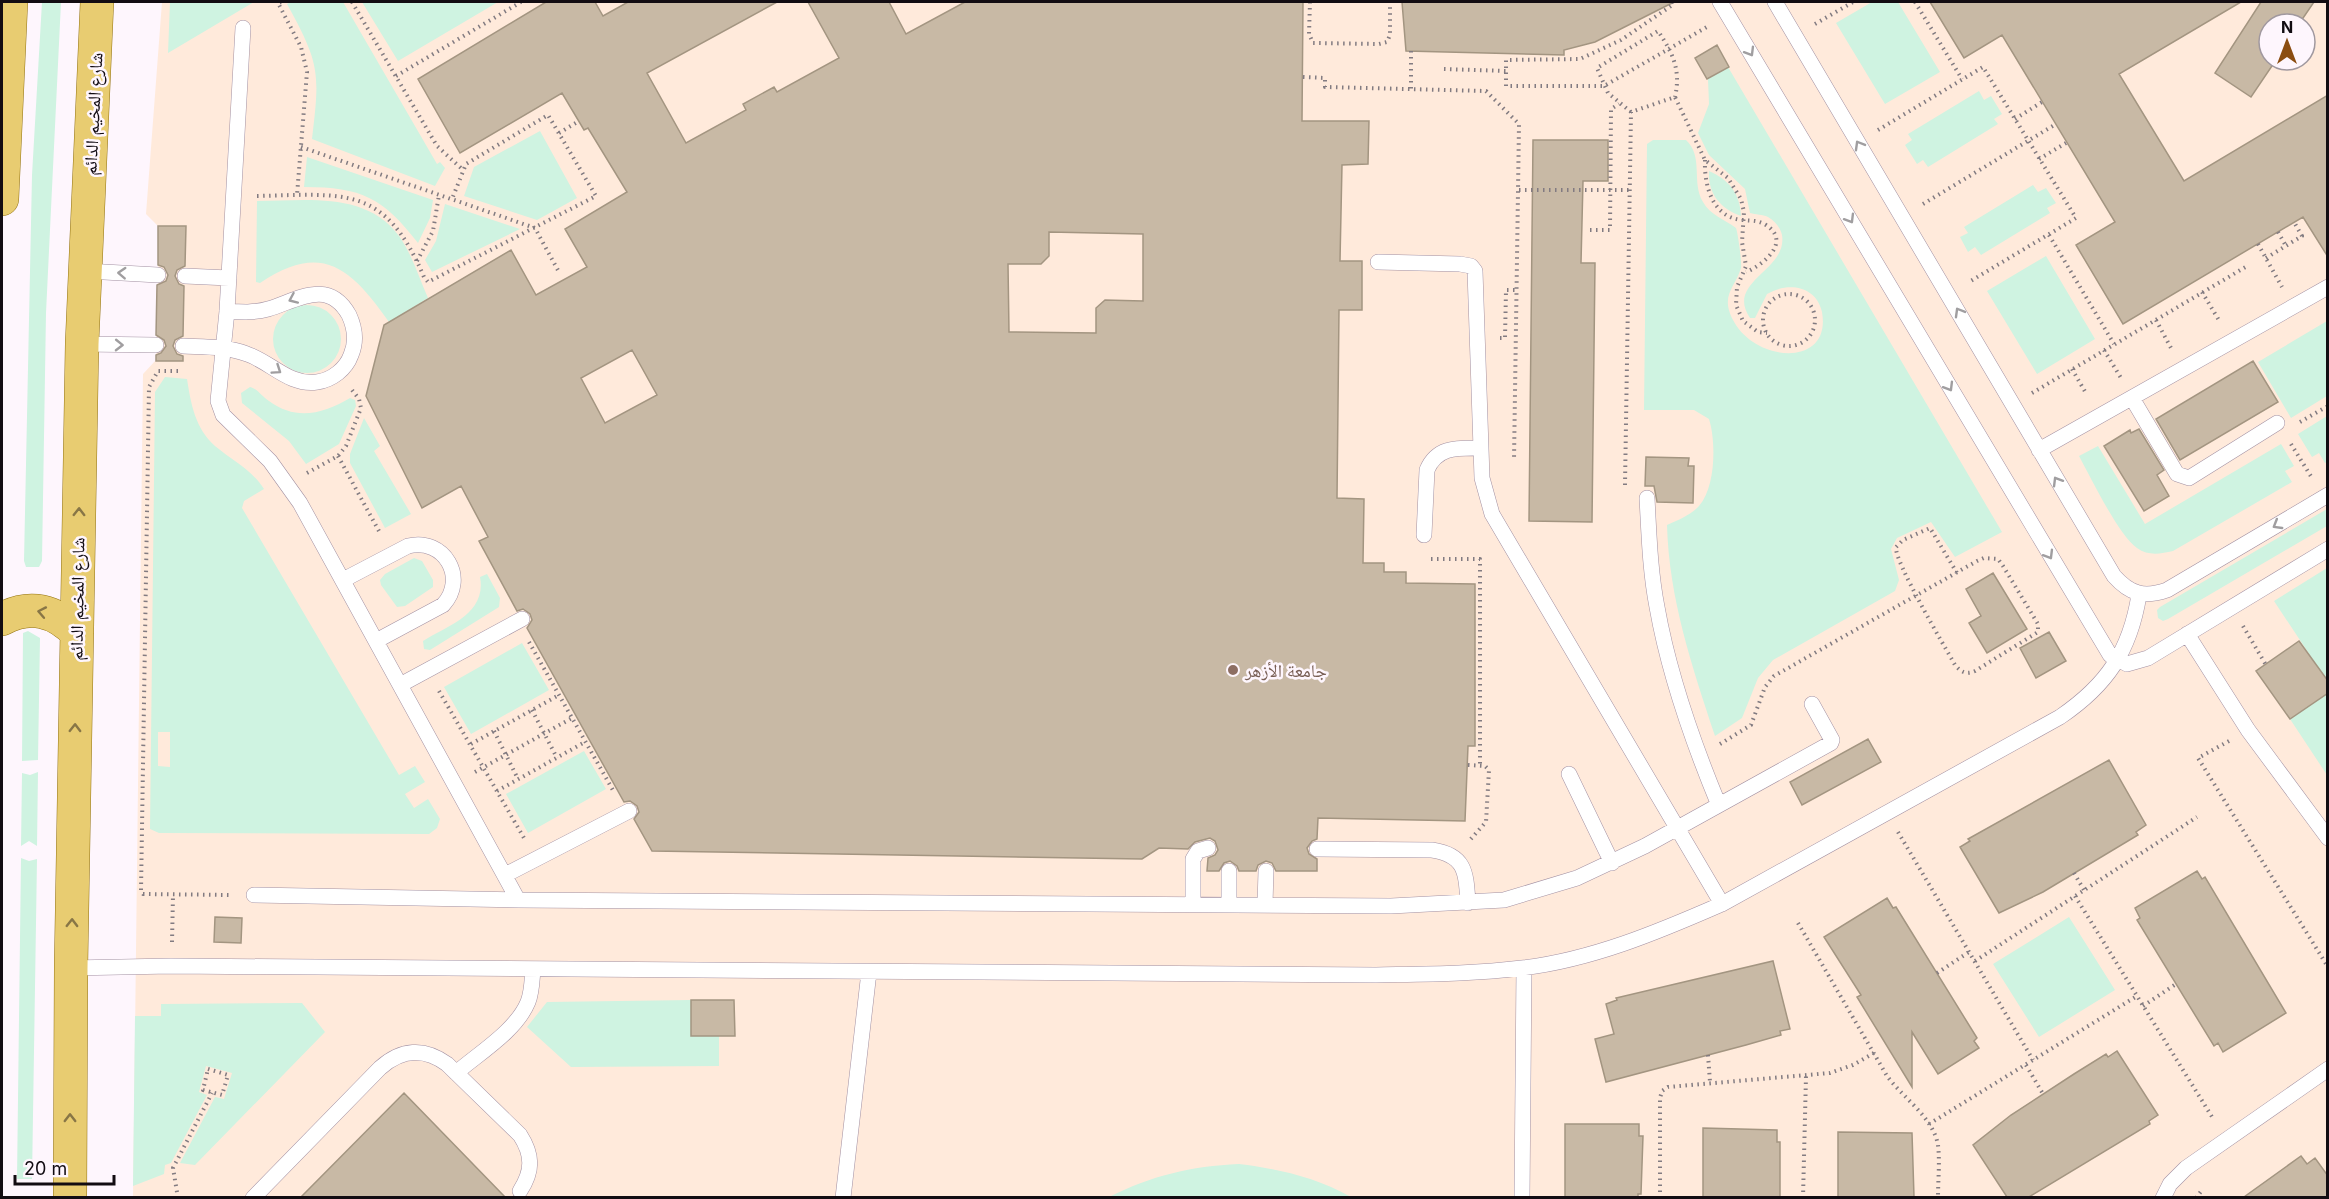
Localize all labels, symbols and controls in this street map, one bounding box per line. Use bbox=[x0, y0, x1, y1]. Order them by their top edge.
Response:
north arrow bbox=[2257, 12, 2317, 72]
text: N bbox=[2281, 17, 2293, 37]
one-way arrow bbox=[1743, 46, 1755, 56]
street label: شارع المخيم الدائم bbox=[79, 52, 109, 176]
one-way arrow bbox=[1855, 140, 1867, 151]
one-way arrow bbox=[1842, 213, 1854, 224]
one-way arrow bbox=[117, 267, 126, 280]
one-way arrow bbox=[289, 292, 300, 304]
one-way arrow bbox=[1954, 308, 1966, 319]
one-way arrow bbox=[115, 339, 124, 351]
one-way arrow bbox=[271, 363, 281, 375]
one-way arrow bbox=[1942, 381, 1954, 391]
one-way arrow bbox=[2053, 477, 2065, 487]
one-way arrow bbox=[73, 508, 85, 517]
one-way arrow bbox=[2273, 517, 2283, 529]
street label: شارع المخيم الدائم bbox=[65, 537, 91, 661]
one-way arrow bbox=[2041, 549, 2053, 559]
one-way arrow bbox=[37, 606, 47, 619]
place label: جامعة الأزهر bbox=[1244, 660, 1327, 681]
marker: جامعة الأزهر bbox=[1226, 663, 1240, 677]
one-way arrow bbox=[69, 724, 81, 733]
one-way arrow bbox=[65, 919, 78, 928]
one-way arrow bbox=[64, 1114, 76, 1123]
scale bar bbox=[15, 1148, 114, 1186]
text: 20 m bbox=[24, 1158, 67, 1179]

